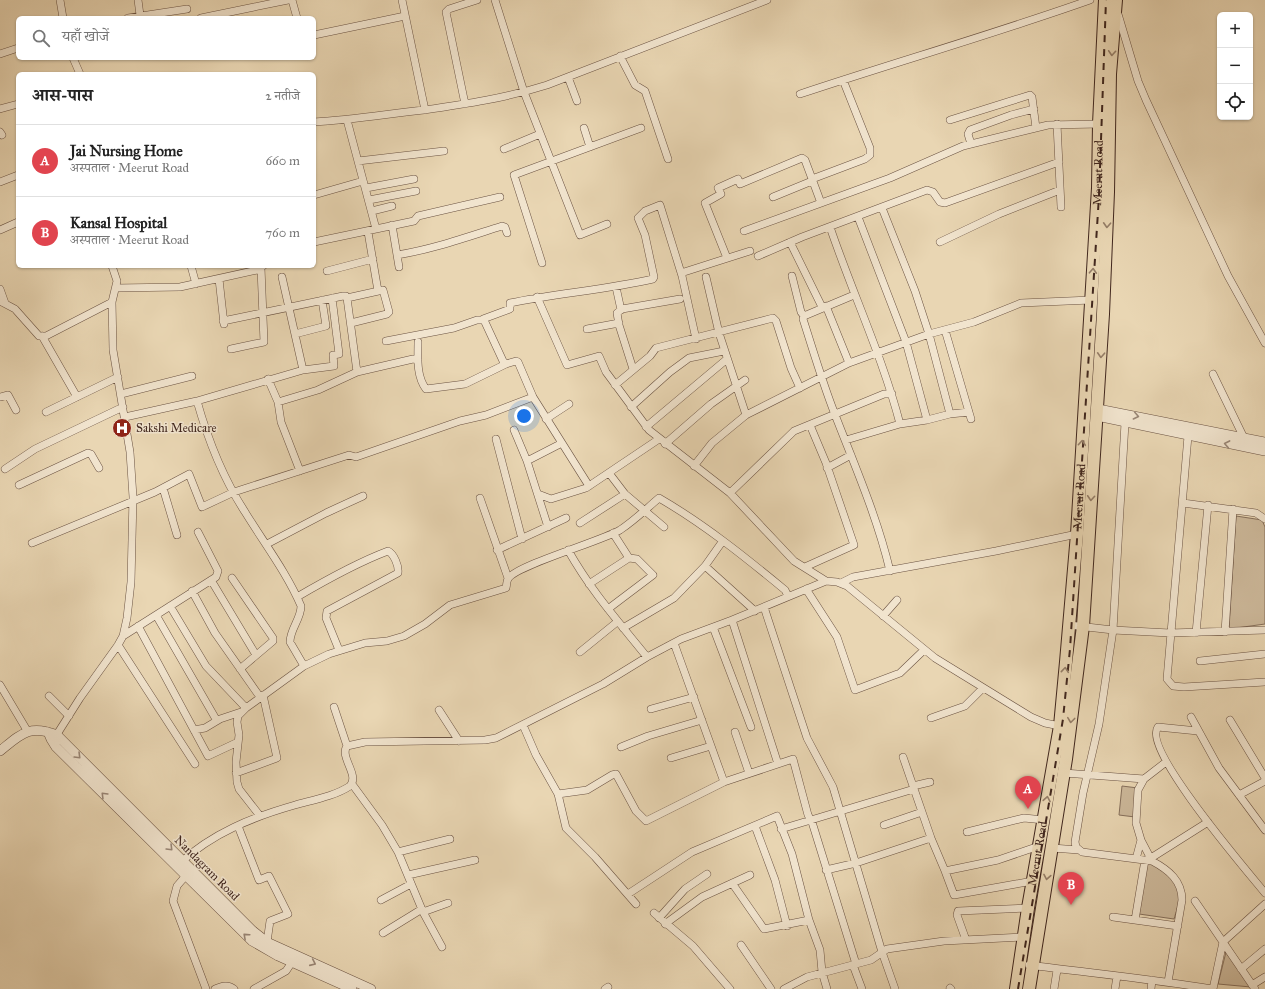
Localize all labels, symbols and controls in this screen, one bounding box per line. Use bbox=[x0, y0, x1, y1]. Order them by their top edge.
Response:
map controls bbox=[1217, 12, 1253, 120]
button: + bbox=[1217, 12, 1253, 48]
search box bbox=[16, 16, 316, 60]
icon: search bbox=[30, 27, 52, 49]
text: यहाँ खोजें bbox=[62, 27, 109, 45]
button: − bbox=[1217, 48, 1253, 84]
one-way arrow bbox=[1108, 50, 1117, 56]
button: locate bbox=[1217, 84, 1253, 120]
text: आस-पास bbox=[32, 85, 93, 106]
text: 2 नतीजे bbox=[265, 88, 300, 104]
street label: Meerut Road bbox=[1090, 140, 1106, 206]
text: Jai Nursing Home bbox=[70, 142, 183, 160]
text: A bbox=[41, 153, 49, 169]
text: 660 m bbox=[265, 153, 300, 169]
text: अस्पताल · Meerut Road bbox=[70, 160, 189, 176]
text: Kansal Hospital bbox=[70, 214, 167, 232]
one-way arrow bbox=[1102, 222, 1111, 228]
text: B bbox=[41, 225, 49, 241]
text: 760 m bbox=[265, 225, 300, 241]
text: अस्पताल · Meerut Road bbox=[70, 232, 189, 248]
one-way arrow bbox=[1089, 268, 1097, 274]
one-way arrow bbox=[1096, 352, 1105, 358]
your location bbox=[514, 406, 534, 426]
one-way arrow bbox=[1133, 412, 1139, 420]
hospital icon: Sakshi Medicare bbox=[111, 417, 133, 439]
place label: Sakshi Medicare bbox=[136, 421, 217, 435]
one-way arrow bbox=[1077, 440, 1086, 446]
one-way arrow bbox=[1224, 440, 1230, 448]
street label: Meerut Road bbox=[1070, 463, 1088, 530]
one-way arrow bbox=[1087, 495, 1096, 501]
one-way arrow bbox=[1061, 667, 1070, 673]
one-way arrow bbox=[1067, 717, 1076, 723]
one-way arrow bbox=[73, 751, 81, 759]
pin: A bbox=[1015, 776, 1041, 809]
one-way arrow bbox=[101, 792, 109, 800]
one-way arrow bbox=[1042, 796, 1051, 802]
street label: Meerut Road bbox=[1025, 820, 1050, 887]
street label: Nandagram Road bbox=[171, 833, 242, 904]
one-way arrow bbox=[165, 843, 173, 851]
pin: B bbox=[1058, 872, 1084, 905]
one-way arrow bbox=[1043, 873, 1052, 880]
one-way arrow bbox=[243, 933, 251, 940]
one-way arrow bbox=[309, 958, 317, 966]

